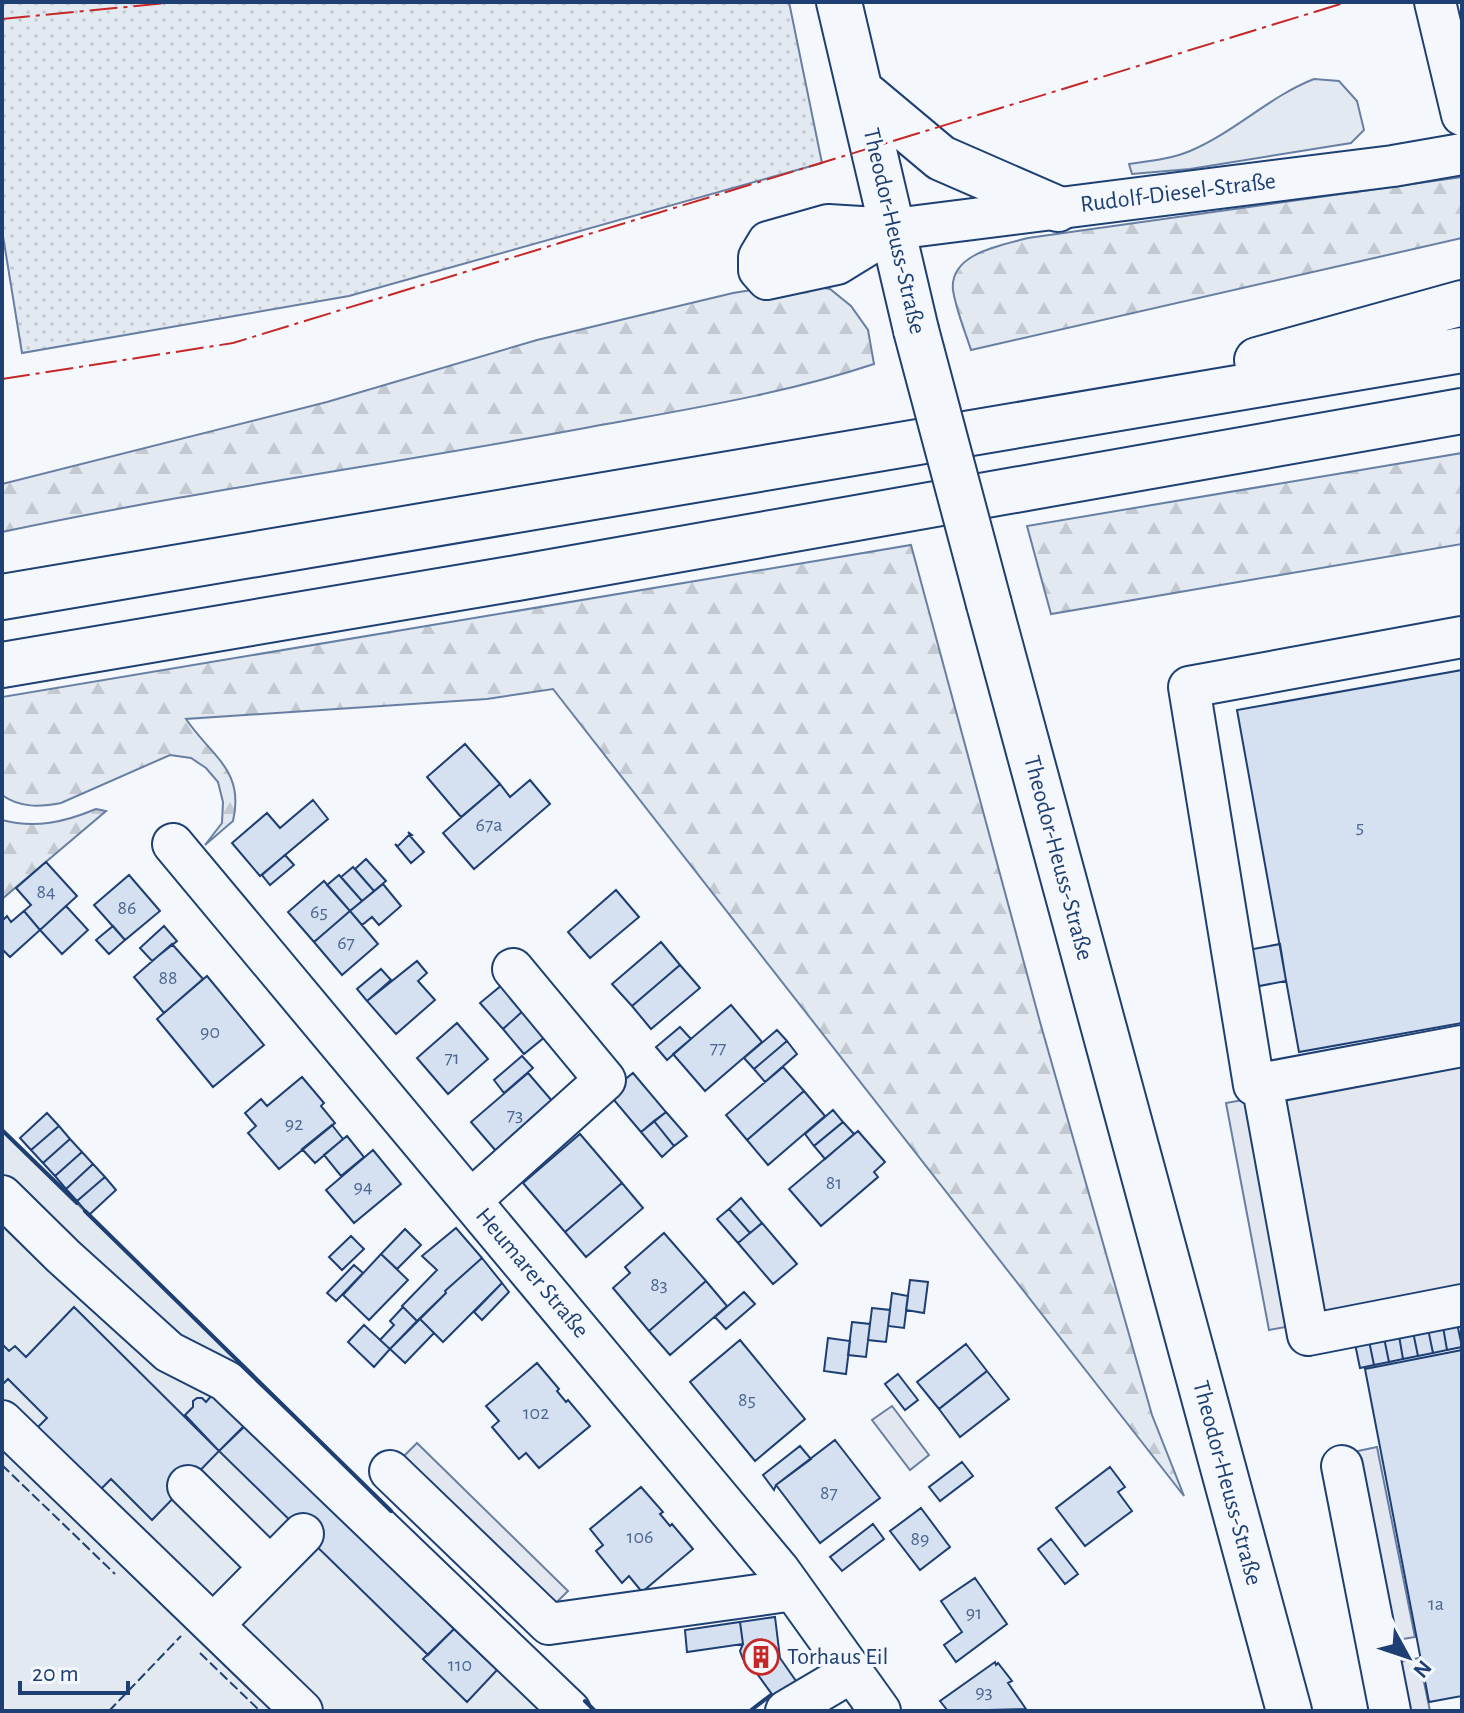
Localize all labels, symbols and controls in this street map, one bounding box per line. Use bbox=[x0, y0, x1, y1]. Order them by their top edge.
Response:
street label: Theodor-Heuss-Straße bbox=[859, 126, 929, 336]
street label: Rudolf-Diesel-Straße bbox=[1079, 169, 1277, 217]
street label: Theodor-Heuss-Straße bbox=[1019, 753, 1097, 963]
house number: 67a bbox=[476, 815, 502, 835]
house number: 5 bbox=[1356, 817, 1364, 837]
house number: 84 bbox=[36, 882, 56, 902]
house number: 86 bbox=[118, 898, 136, 918]
house number: 65 bbox=[310, 902, 328, 922]
house number: 67 bbox=[337, 933, 355, 953]
house number: 88 bbox=[159, 968, 177, 988]
house number: 90 bbox=[200, 1022, 220, 1042]
house number: 77 bbox=[710, 1038, 726, 1058]
house number: 71 bbox=[444, 1048, 460, 1068]
house number: 73 bbox=[507, 1105, 523, 1125]
house number: 92 bbox=[285, 1114, 303, 1134]
house number: 81 bbox=[826, 1173, 842, 1193]
house number: 94 bbox=[353, 1177, 373, 1197]
street label: Heumarer Straße bbox=[471, 1203, 593, 1343]
house number: 83 bbox=[650, 1275, 668, 1295]
street label: Theodor-Heuss-Straße bbox=[1188, 1378, 1266, 1588]
house number: 85 bbox=[738, 1390, 756, 1410]
house number: 102 bbox=[523, 1403, 549, 1423]
house number: 87 bbox=[820, 1483, 838, 1503]
house number: 106 bbox=[627, 1527, 653, 1547]
house number: 89 bbox=[911, 1529, 929, 1549]
house number: 1a bbox=[1428, 1594, 1444, 1614]
house number: 91 bbox=[966, 1603, 982, 1623]
north arrow bbox=[1368, 1617, 1448, 1697]
building icon: Torhaus Eil bbox=[742, 1638, 780, 1676]
scale bar bbox=[20, 1645, 128, 1695]
place label: Torhaus Eil bbox=[787, 1645, 888, 1669]
house number: 110 bbox=[448, 1655, 472, 1675]
text: N bbox=[1409, 1656, 1436, 1682]
text: 20 m bbox=[32, 1662, 79, 1686]
house number: 93 bbox=[975, 1682, 993, 1702]

